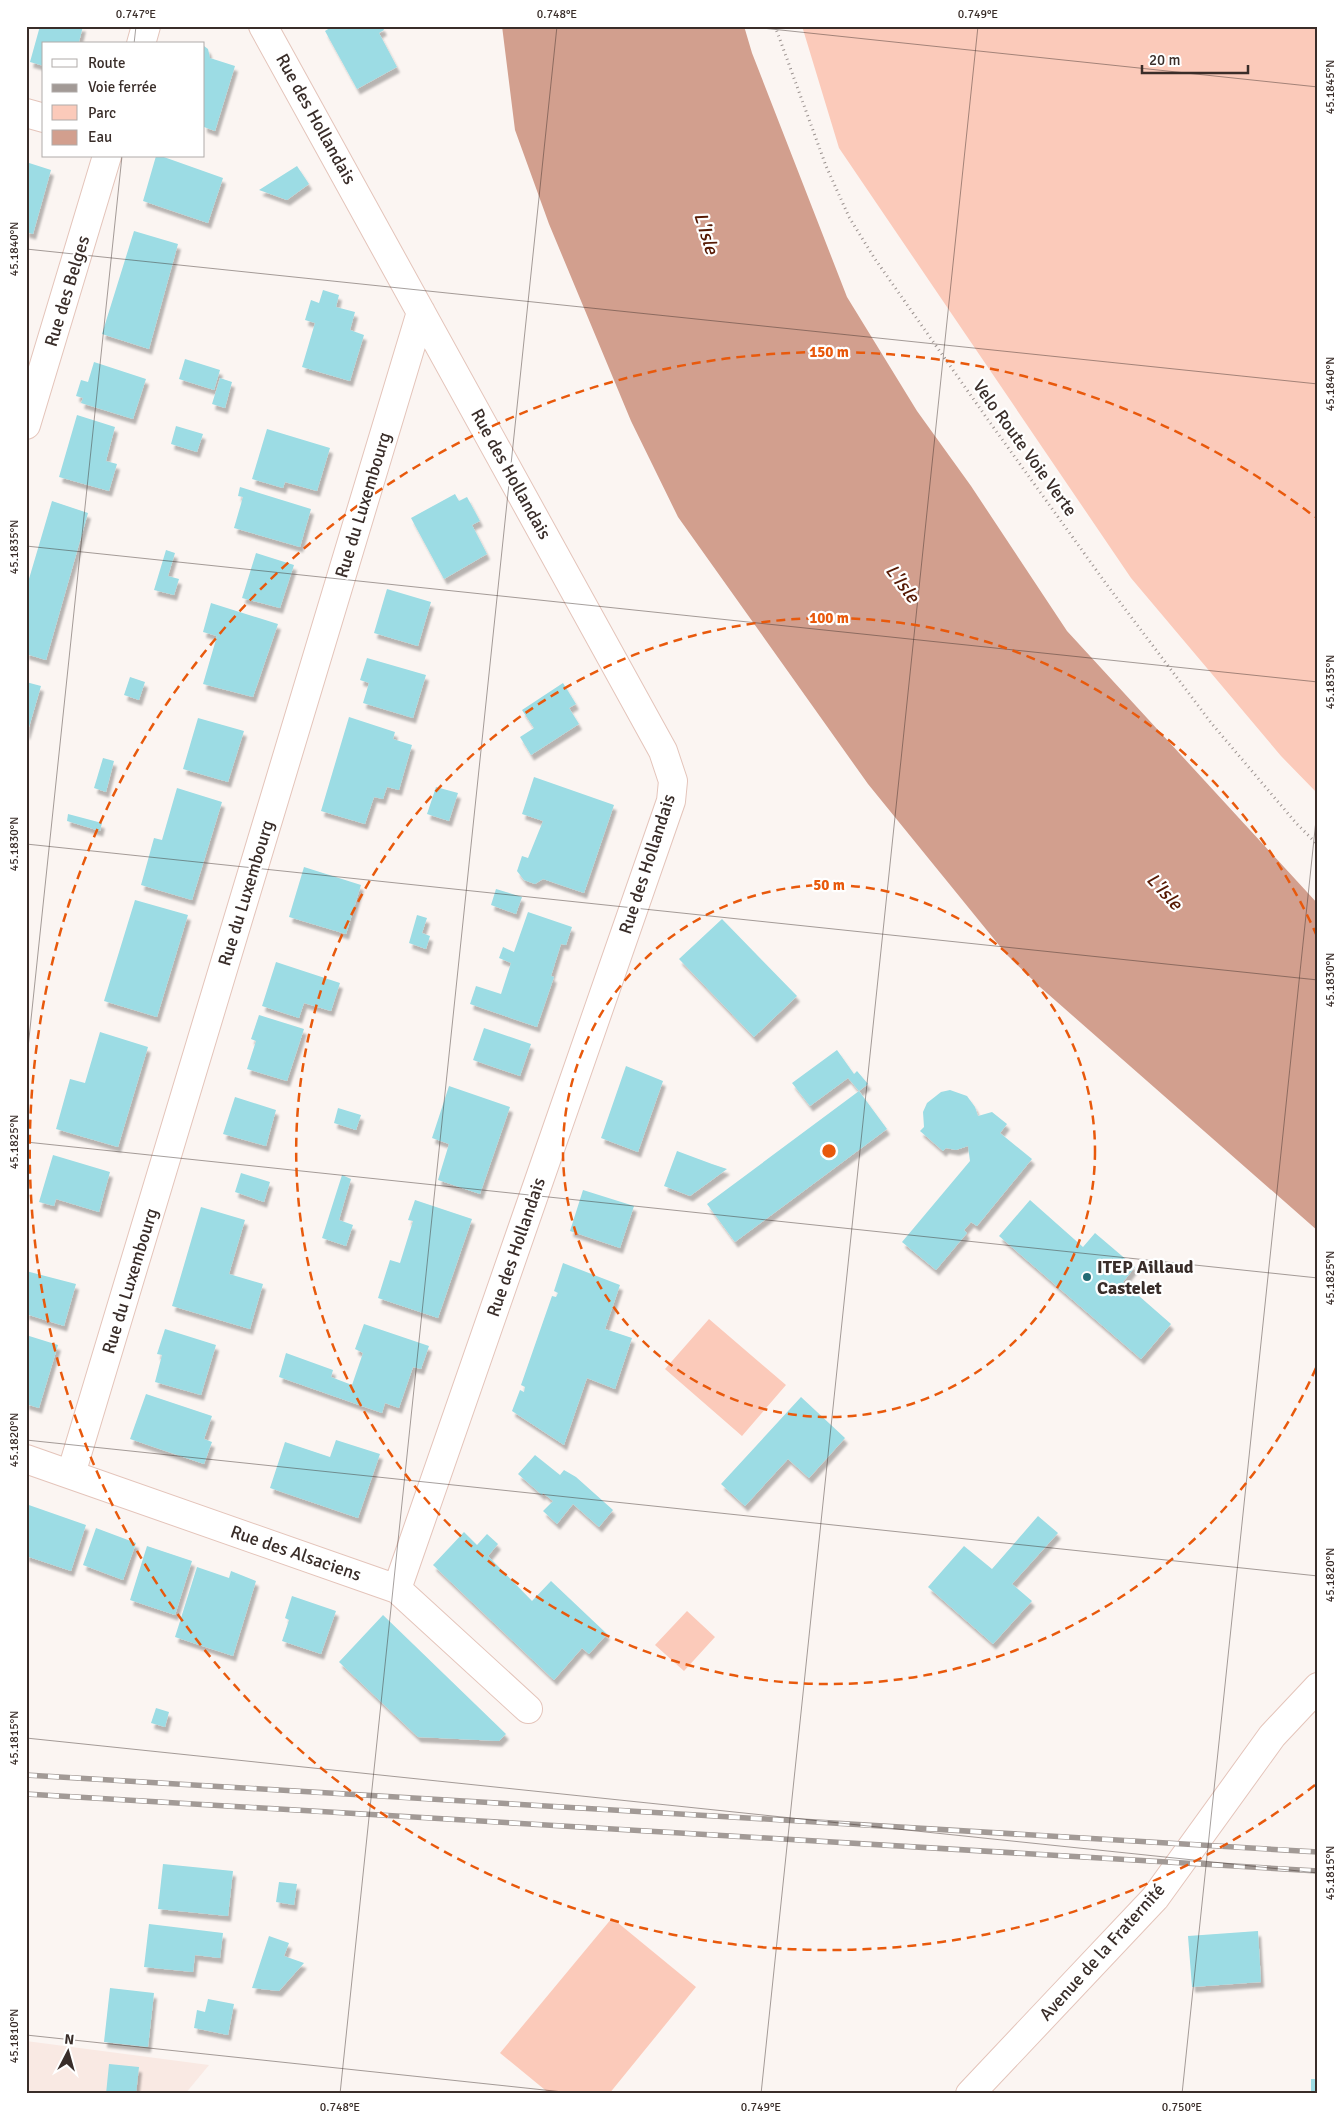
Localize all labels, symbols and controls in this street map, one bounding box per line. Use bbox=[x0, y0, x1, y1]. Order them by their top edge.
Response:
text: 0.747°E bbox=[116, 7, 156, 22]
text: 0.748°E bbox=[537, 7, 577, 22]
text: 0.749°E bbox=[958, 7, 998, 22]
legend bbox=[42, 42, 205, 158]
scale bar bbox=[1142, 42, 1248, 74]
street label: Rue des Hollandais bbox=[271, 50, 361, 188]
text: 20 m bbox=[1149, 51, 1180, 69]
text: Route bbox=[88, 54, 125, 72]
text: 45.1845°N bbox=[1323, 60, 1338, 114]
text: Voie ferrée bbox=[88, 78, 157, 96]
text: Parc bbox=[88, 104, 116, 122]
text: Eau bbox=[88, 128, 112, 146]
water label: L'Isle bbox=[688, 209, 724, 259]
text: 45.1840°N bbox=[7, 222, 22, 276]
street label: Rue des Belges bbox=[40, 233, 94, 349]
text: 150 m bbox=[809, 343, 849, 361]
text: 45.1840°N bbox=[1323, 357, 1338, 411]
street label: Velo Route Voie Verte bbox=[968, 376, 1082, 520]
street label: Rue des Hollandais bbox=[466, 405, 556, 543]
street label: Rue du Luxembourg bbox=[330, 429, 396, 581]
text: 45.1835°N bbox=[7, 520, 22, 574]
water label: L'Isle bbox=[880, 559, 925, 609]
text: 100 m bbox=[809, 609, 849, 627]
text: 45.1835°N bbox=[1323, 655, 1338, 709]
street label: Rue des Hollandais bbox=[614, 791, 680, 937]
text: 45.1830°N bbox=[7, 817, 22, 871]
street label: Rue du Luxembourg bbox=[213, 817, 279, 969]
water label: L'Isle bbox=[1141, 868, 1189, 916]
text: 50 m bbox=[813, 876, 845, 894]
text: 45.1830°N bbox=[1323, 953, 1338, 1007]
text: 45.1825°N bbox=[7, 1115, 22, 1169]
centre of rings bbox=[820, 1142, 838, 1160]
street label: Rue des Hollandais bbox=[482, 1174, 550, 1320]
street label: Rue du Luxembourg bbox=[97, 1205, 163, 1357]
text: 45.1825°N bbox=[1323, 1251, 1338, 1305]
place label: ITEP Aillaud Castelet bbox=[1097, 1256, 1194, 1299]
marker: ITEP Aillaud Castelet bbox=[1081, 1271, 1093, 1283]
text: 45.1820°N bbox=[7, 1413, 22, 1467]
street label: Rue des Alsaciens bbox=[228, 1520, 364, 1586]
text: 45.1820°N bbox=[1323, 1548, 1338, 1602]
text: 45.1815°N bbox=[7, 1711, 22, 1765]
text: 45.1815°N bbox=[1323, 1846, 1338, 1900]
street label: Avenue de la Fraternité bbox=[1035, 1879, 1169, 2025]
text: 45.1810°N bbox=[7, 2009, 22, 2063]
north arrow bbox=[42, 2028, 92, 2078]
text: N bbox=[64, 2031, 75, 2049]
text: 0.748°E bbox=[320, 2100, 360, 2115]
text: 0.749°E bbox=[741, 2100, 781, 2115]
text: 0.750°E bbox=[1162, 2100, 1202, 2115]

